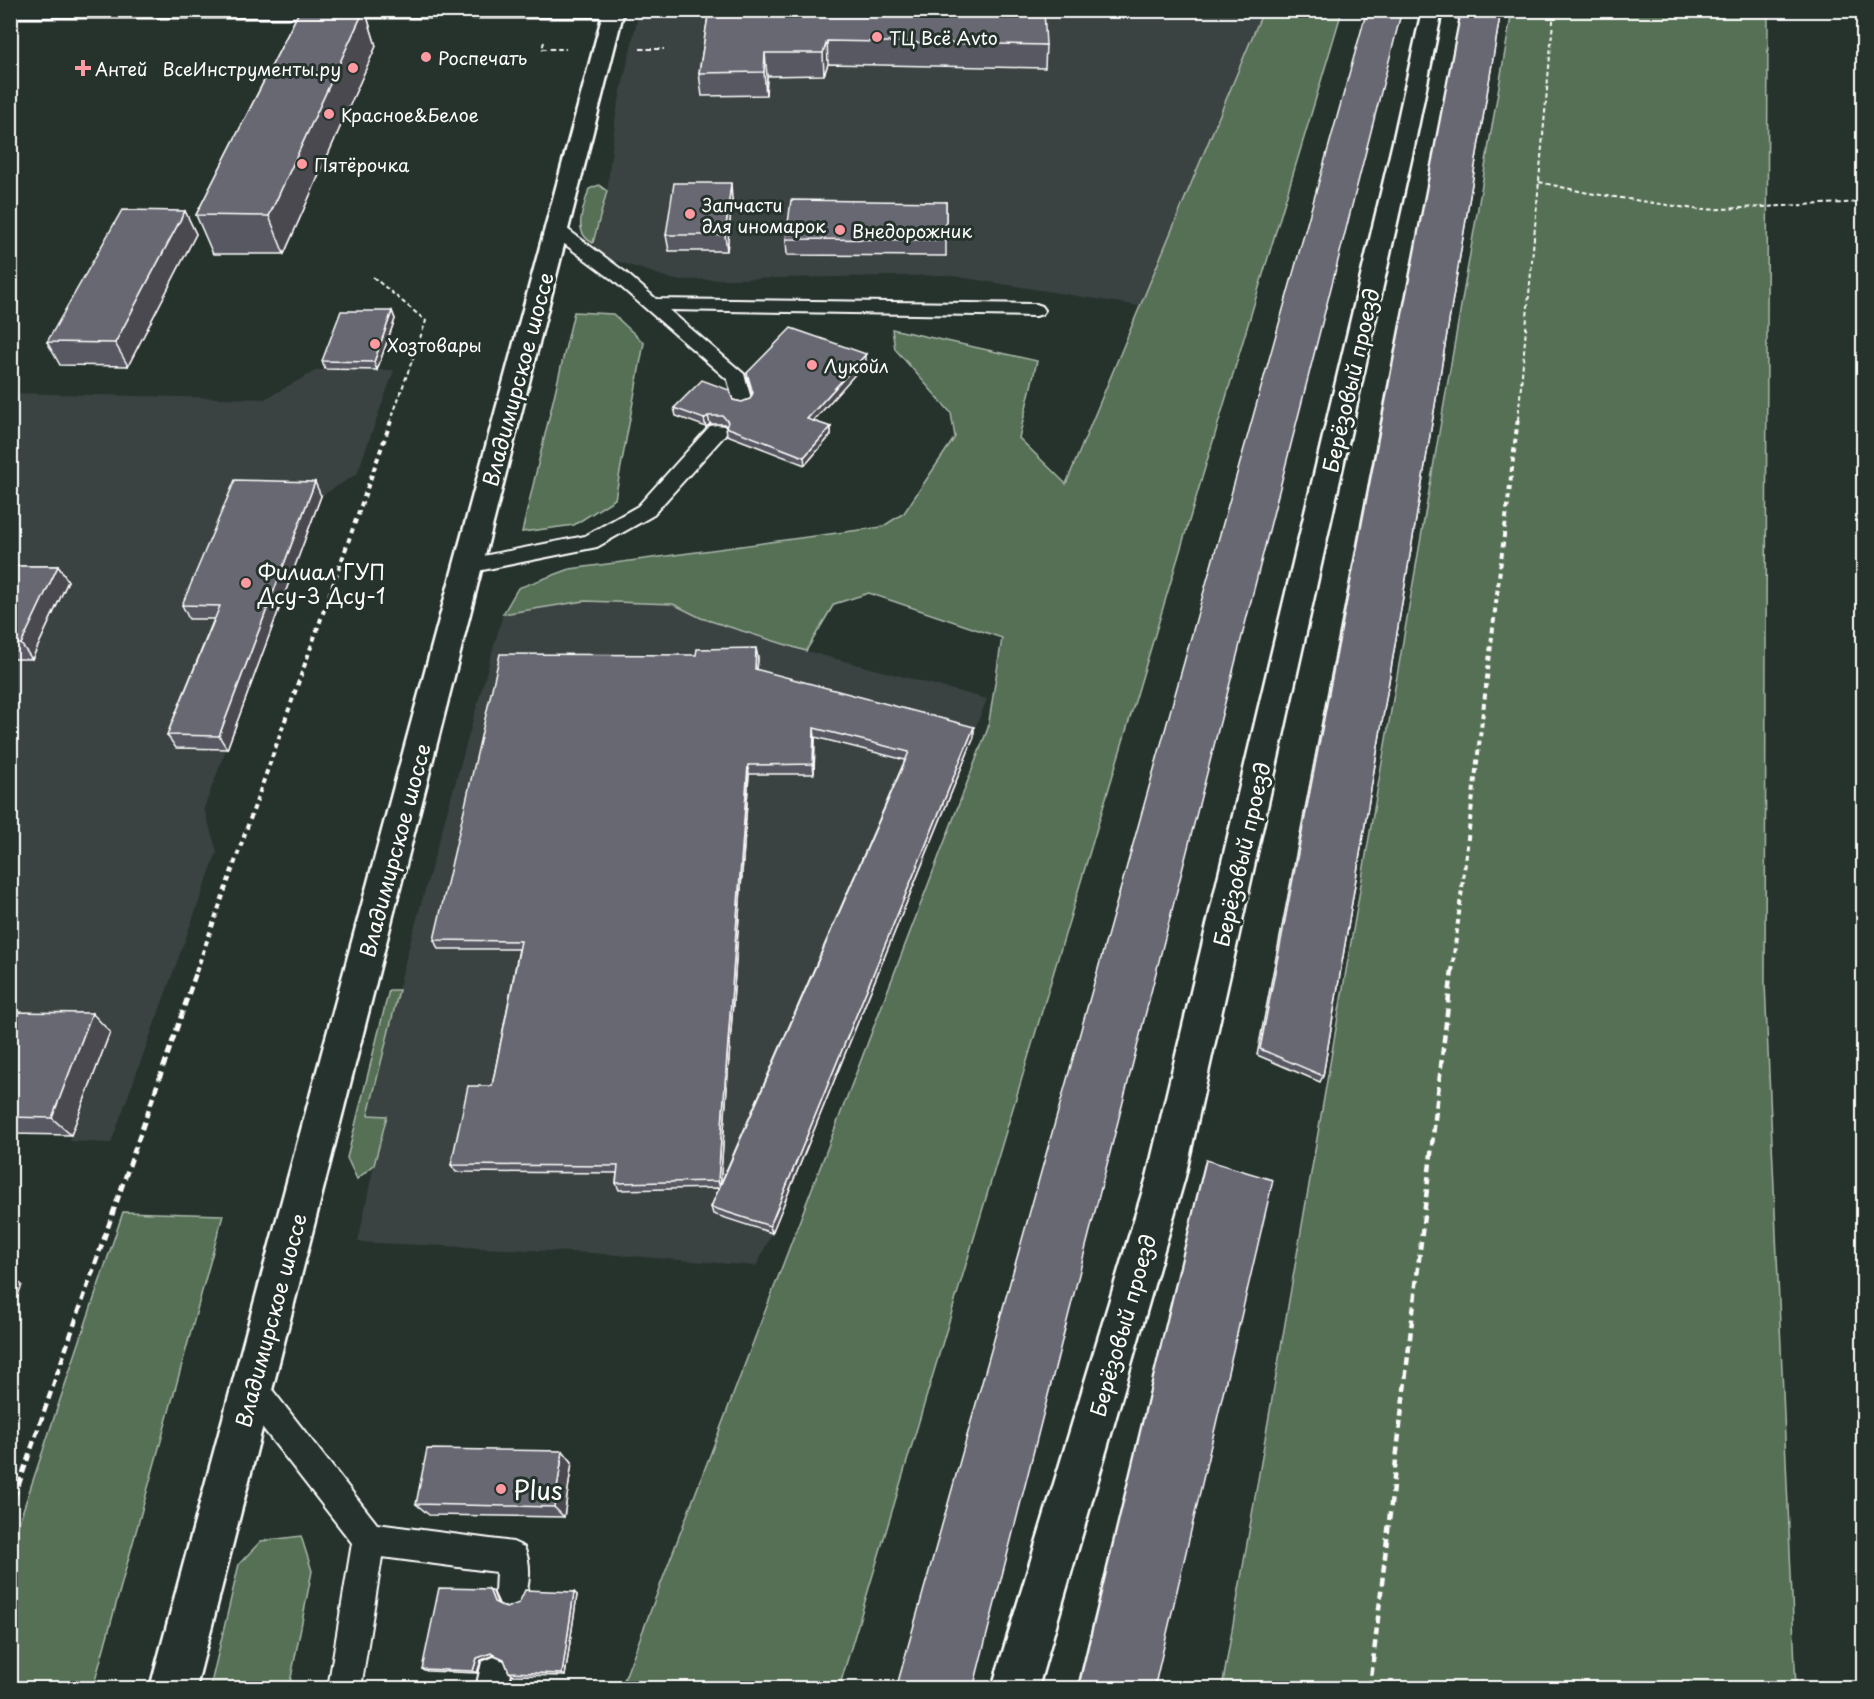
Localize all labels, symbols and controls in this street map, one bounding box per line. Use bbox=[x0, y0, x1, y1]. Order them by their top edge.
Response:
place label: ТЦ Всё Avto bbox=[889, 24, 998, 51]
marker: ТЦ Всё Avto bbox=[870, 30, 884, 44]
place label: Роспечать bbox=[438, 44, 527, 71]
marker: Роспечать bbox=[419, 50, 433, 64]
place label: Антей bbox=[95, 55, 148, 82]
place label: ВсеИнструменты.ру bbox=[163, 55, 341, 82]
marker: Антей bbox=[76, 61, 90, 75]
marker: ВсеИнструменты.ру bbox=[346, 61, 360, 75]
place label: Красное&Белое bbox=[341, 101, 479, 128]
marker: Красное&Белое bbox=[322, 107, 336, 121]
place label: Пятёрочка bbox=[314, 151, 410, 178]
marker: Пятёрочка bbox=[295, 157, 309, 171]
place label: Запчасти для иномарок bbox=[702, 191, 826, 239]
marker: Запчасти для иномарок bbox=[683, 207, 697, 221]
place label: Внедорожник bbox=[852, 217, 972, 244]
marker: Внедорожник bbox=[833, 223, 847, 237]
street label: Владимирское шоссе bbox=[473, 268, 561, 490]
street label: Берёзовый проезд bbox=[1313, 285, 1387, 475]
place label: Хозтовары bbox=[387, 331, 482, 358]
marker: Хозтовары bbox=[368, 337, 382, 351]
place label: Лукойл bbox=[824, 352, 889, 379]
marker: Лукойл bbox=[805, 358, 819, 372]
place label: Филиал ГУП Дсу-3 Дсу-1 bbox=[257, 555, 385, 611]
marker: Филиал ГУП Дсу-3 Дсу-1 bbox=[239, 576, 253, 590]
street label: Владимирское шоссе bbox=[350, 739, 438, 961]
street label: Берёзовый проезд bbox=[1204, 759, 1278, 949]
street label: Владимирское шоссе bbox=[226, 1209, 314, 1431]
street label: Берёзовый проезд bbox=[1081, 1230, 1163, 1420]
place label: Plus bbox=[513, 1470, 563, 1509]
marker: Plus bbox=[494, 1482, 508, 1496]

